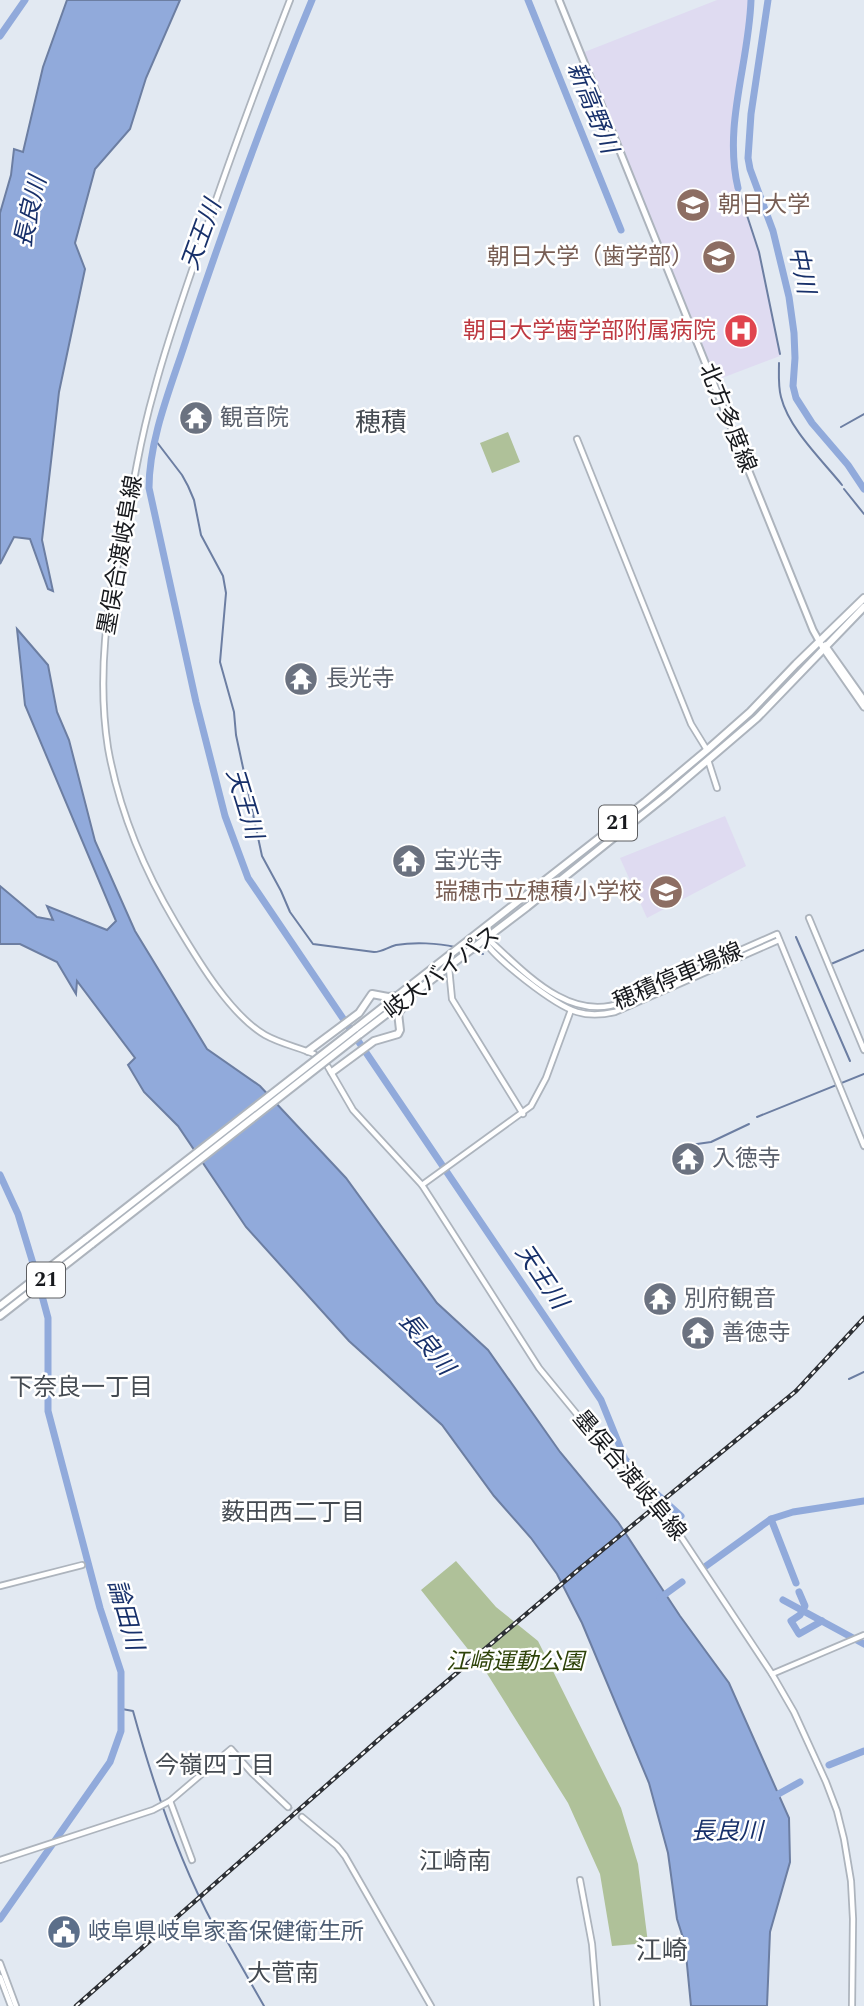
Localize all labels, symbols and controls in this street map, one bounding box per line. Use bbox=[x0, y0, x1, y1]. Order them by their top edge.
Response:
water label: 新高野川 bbox=[557, 57, 628, 162]
water label: 長良川 bbox=[5, 170, 57, 251]
school or university icon: 朝日大学 bbox=[674, 186, 712, 224]
place label: 朝日大学 bbox=[718, 188, 810, 223]
water label: 天王川 bbox=[173, 192, 232, 275]
school or university icon: 朝日大学（歯学部） bbox=[700, 238, 738, 276]
place label: 朝日大学（歯学部） bbox=[487, 240, 694, 275]
water label: 中川 bbox=[778, 243, 824, 300]
hospital icon: 朝日大学歯学部附属病院 bbox=[722, 312, 760, 350]
place label: 朝日大学歯学部附属病院 bbox=[463, 314, 716, 349]
street label: 北方多度線 bbox=[689, 358, 765, 478]
temple icon: 観音院 bbox=[177, 399, 215, 437]
place label: 観音院 bbox=[220, 401, 289, 436]
district label: 穂積 bbox=[355, 403, 407, 443]
street label: 墨俣合渡岐阜線 bbox=[90, 473, 152, 637]
temple icon: 長光寺 bbox=[282, 660, 320, 698]
place label: 長光寺 bbox=[326, 662, 395, 697]
water label: 天王川 bbox=[216, 764, 273, 847]
road number: 21 bbox=[599, 806, 637, 840]
temple icon: 宝光寺 bbox=[390, 842, 428, 880]
place label: 宝光寺 bbox=[434, 844, 503, 879]
school or university icon: 瑞穂市立穂積小学校 bbox=[647, 873, 685, 911]
place label: 瑞穂市立穂積小学校 bbox=[435, 875, 642, 910]
street label: 岐大バイパス bbox=[377, 918, 507, 1028]
street label: 穂積停車場線 bbox=[608, 934, 748, 1020]
temple icon: 入徳寺 bbox=[669, 1140, 707, 1178]
place label: 入徳寺 bbox=[712, 1142, 781, 1177]
water label: 天王川 bbox=[506, 1237, 578, 1319]
road number: 21 bbox=[27, 1262, 65, 1298]
temple icon: 別府観音 bbox=[641, 1280, 679, 1318]
place label: 別府観音 bbox=[684, 1282, 776, 1317]
water label: 長良川 bbox=[389, 1305, 465, 1386]
temple icon: 善徳寺 bbox=[679, 1314, 717, 1352]
place label: 善徳寺 bbox=[722, 1316, 791, 1351]
district label: 下奈良一丁目 bbox=[9, 1370, 153, 1406]
street label: 墨俣合渡岐阜線 bbox=[564, 1403, 694, 1549]
district label: 薮田西二丁目 bbox=[221, 1495, 365, 1531]
water label: 論田川 bbox=[98, 1575, 153, 1657]
park label: 江崎運動公園 bbox=[446, 1645, 587, 1680]
district label: 今嶺四丁目 bbox=[155, 1748, 275, 1784]
water label: 長良川 bbox=[691, 1814, 766, 1850]
district label: 江崎南 bbox=[419, 1844, 491, 1880]
public building icon: 岐阜県岐阜家畜保健衛生所 bbox=[45, 1913, 83, 1951]
place label: 岐阜県岐阜家畜保健衛生所 bbox=[88, 1915, 364, 1950]
district label: 江崎 bbox=[636, 1931, 688, 1971]
district label: 大菅南 bbox=[247, 1956, 319, 1992]

